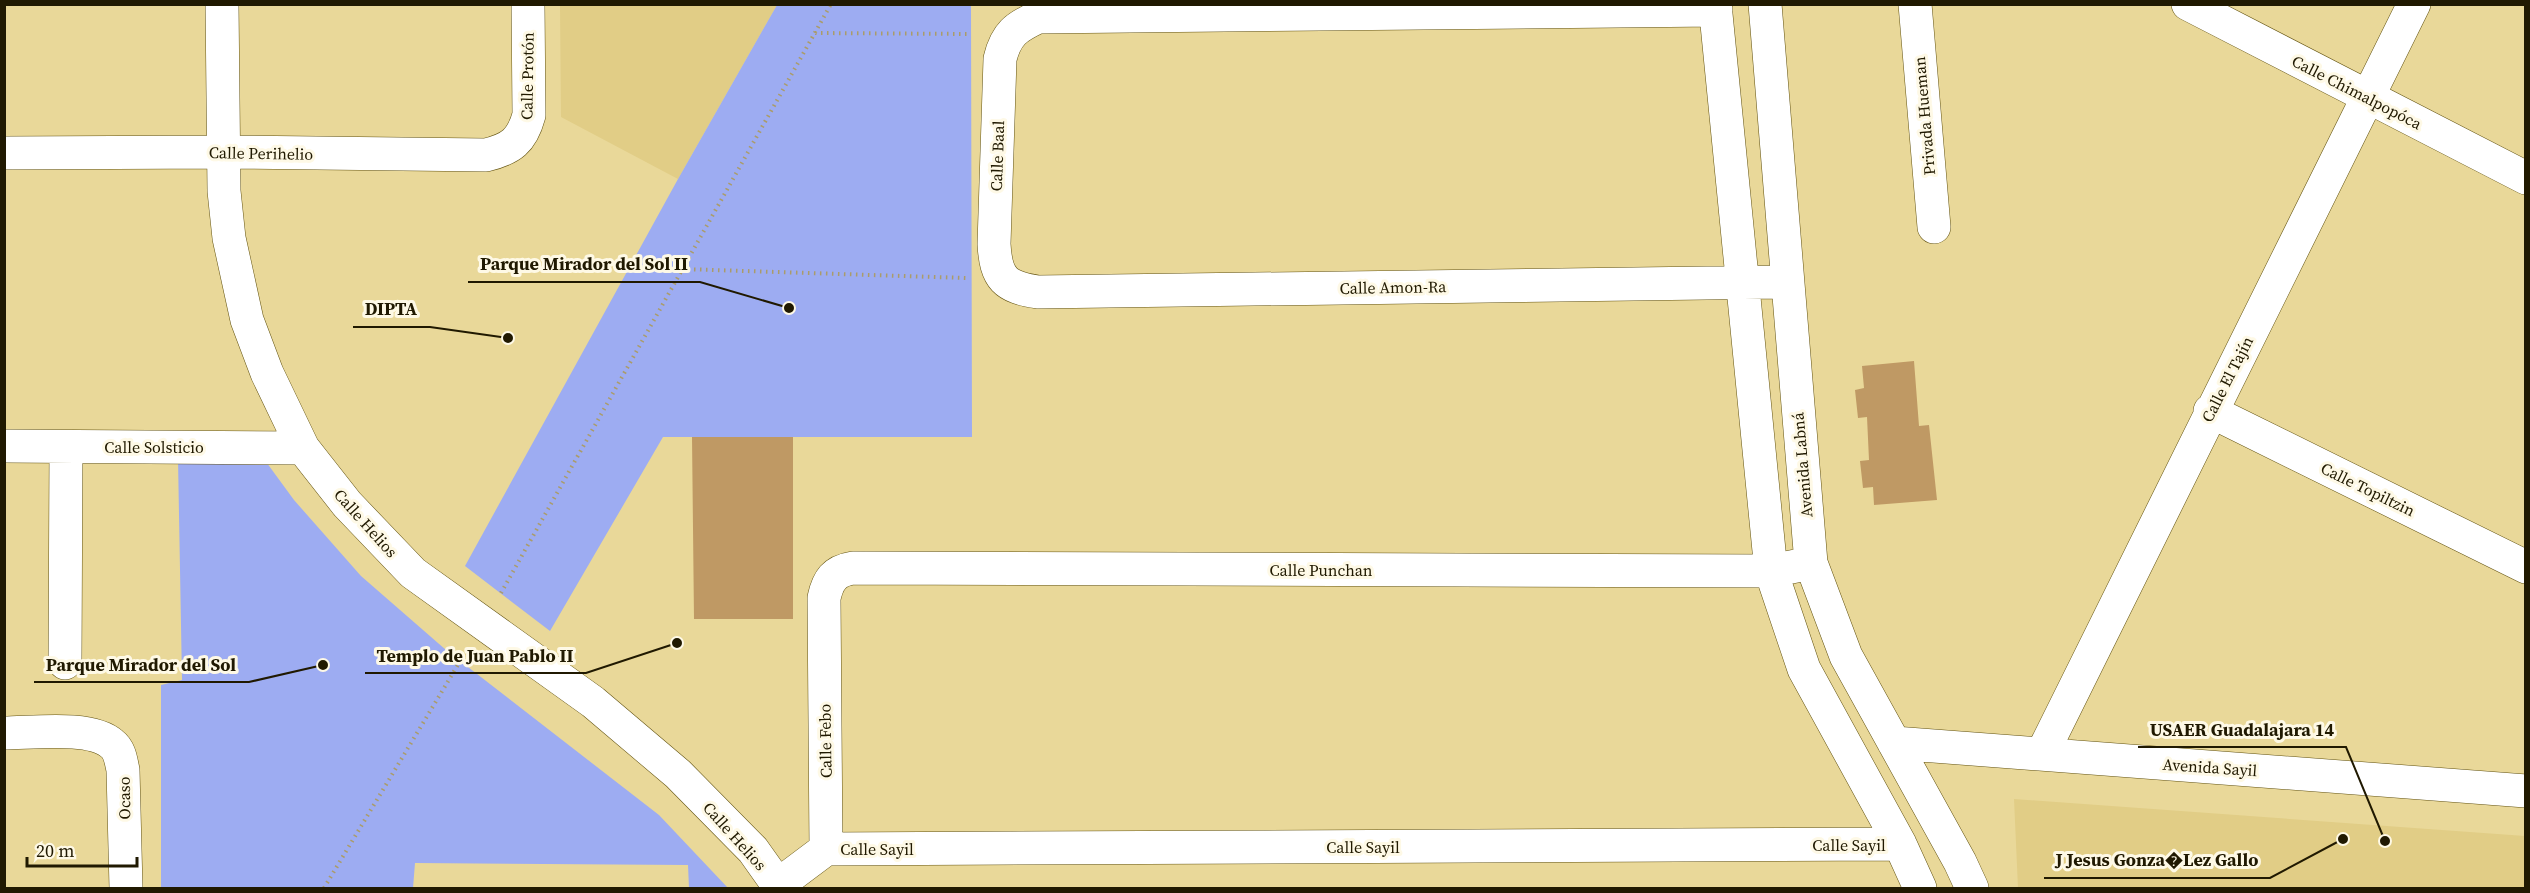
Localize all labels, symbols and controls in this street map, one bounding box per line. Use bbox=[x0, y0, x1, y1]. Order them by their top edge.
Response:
street label: Calle Protón bbox=[515, 32, 539, 120]
street label: Calle Chimalpopóca bbox=[2288, 50, 2427, 135]
street label: Privada Hueman bbox=[1908, 55, 1940, 176]
street label: Calle Baal bbox=[985, 120, 1009, 192]
street label: Calle Perihelio bbox=[209, 141, 314, 165]
callout: Parque Mirador del Sol II bbox=[468, 246, 700, 282]
text: Parque Mirador del Sol II bbox=[480, 251, 688, 276]
street label: Calle Amon-Ra bbox=[1339, 275, 1447, 299]
callout: DIPTA bbox=[353, 291, 430, 327]
text: DIPTA bbox=[365, 296, 417, 321]
street label: Calle El Tajín bbox=[2196, 332, 2258, 426]
street label: Avenida Labná bbox=[1786, 411, 1818, 519]
street label: Calle Solsticio bbox=[104, 436, 204, 458]
street label: Calle Topiltzin bbox=[2317, 457, 2419, 521]
street label: Calle Helios bbox=[329, 484, 403, 562]
street label: Calle Punchan bbox=[1269, 559, 1373, 581]
callout: Templo de Juan Pablo II bbox=[365, 637, 586, 673]
text: Templo de Juan Pablo II bbox=[376, 643, 574, 668]
callout: Parque Mirador del Sol bbox=[34, 646, 249, 682]
text: Parque Mirador del Sol bbox=[46, 652, 236, 677]
street label: Calle Febo bbox=[813, 703, 837, 778]
callout: USAER Guadalajara 14 bbox=[2138, 711, 2346, 747]
text: USAER Guadalajara 14 bbox=[2150, 717, 2335, 742]
street label: Avenida Sayil bbox=[2162, 753, 2258, 781]
street label: Ocaso bbox=[113, 776, 135, 820]
street label: Calle Helios bbox=[698, 797, 772, 875]
scale bar bbox=[27, 830, 136, 868]
street label: Calle Sayil bbox=[1812, 834, 1886, 856]
street label: Calle Sayil bbox=[1326, 836, 1400, 858]
text: 20 m bbox=[36, 838, 74, 863]
street label: Calle Sayil bbox=[840, 838, 914, 860]
callout: J Jesus Gonza�Lez Gallo bbox=[2044, 842, 2270, 878]
text: J Jesus Gonza�Lez Gallo bbox=[2055, 847, 2258, 872]

